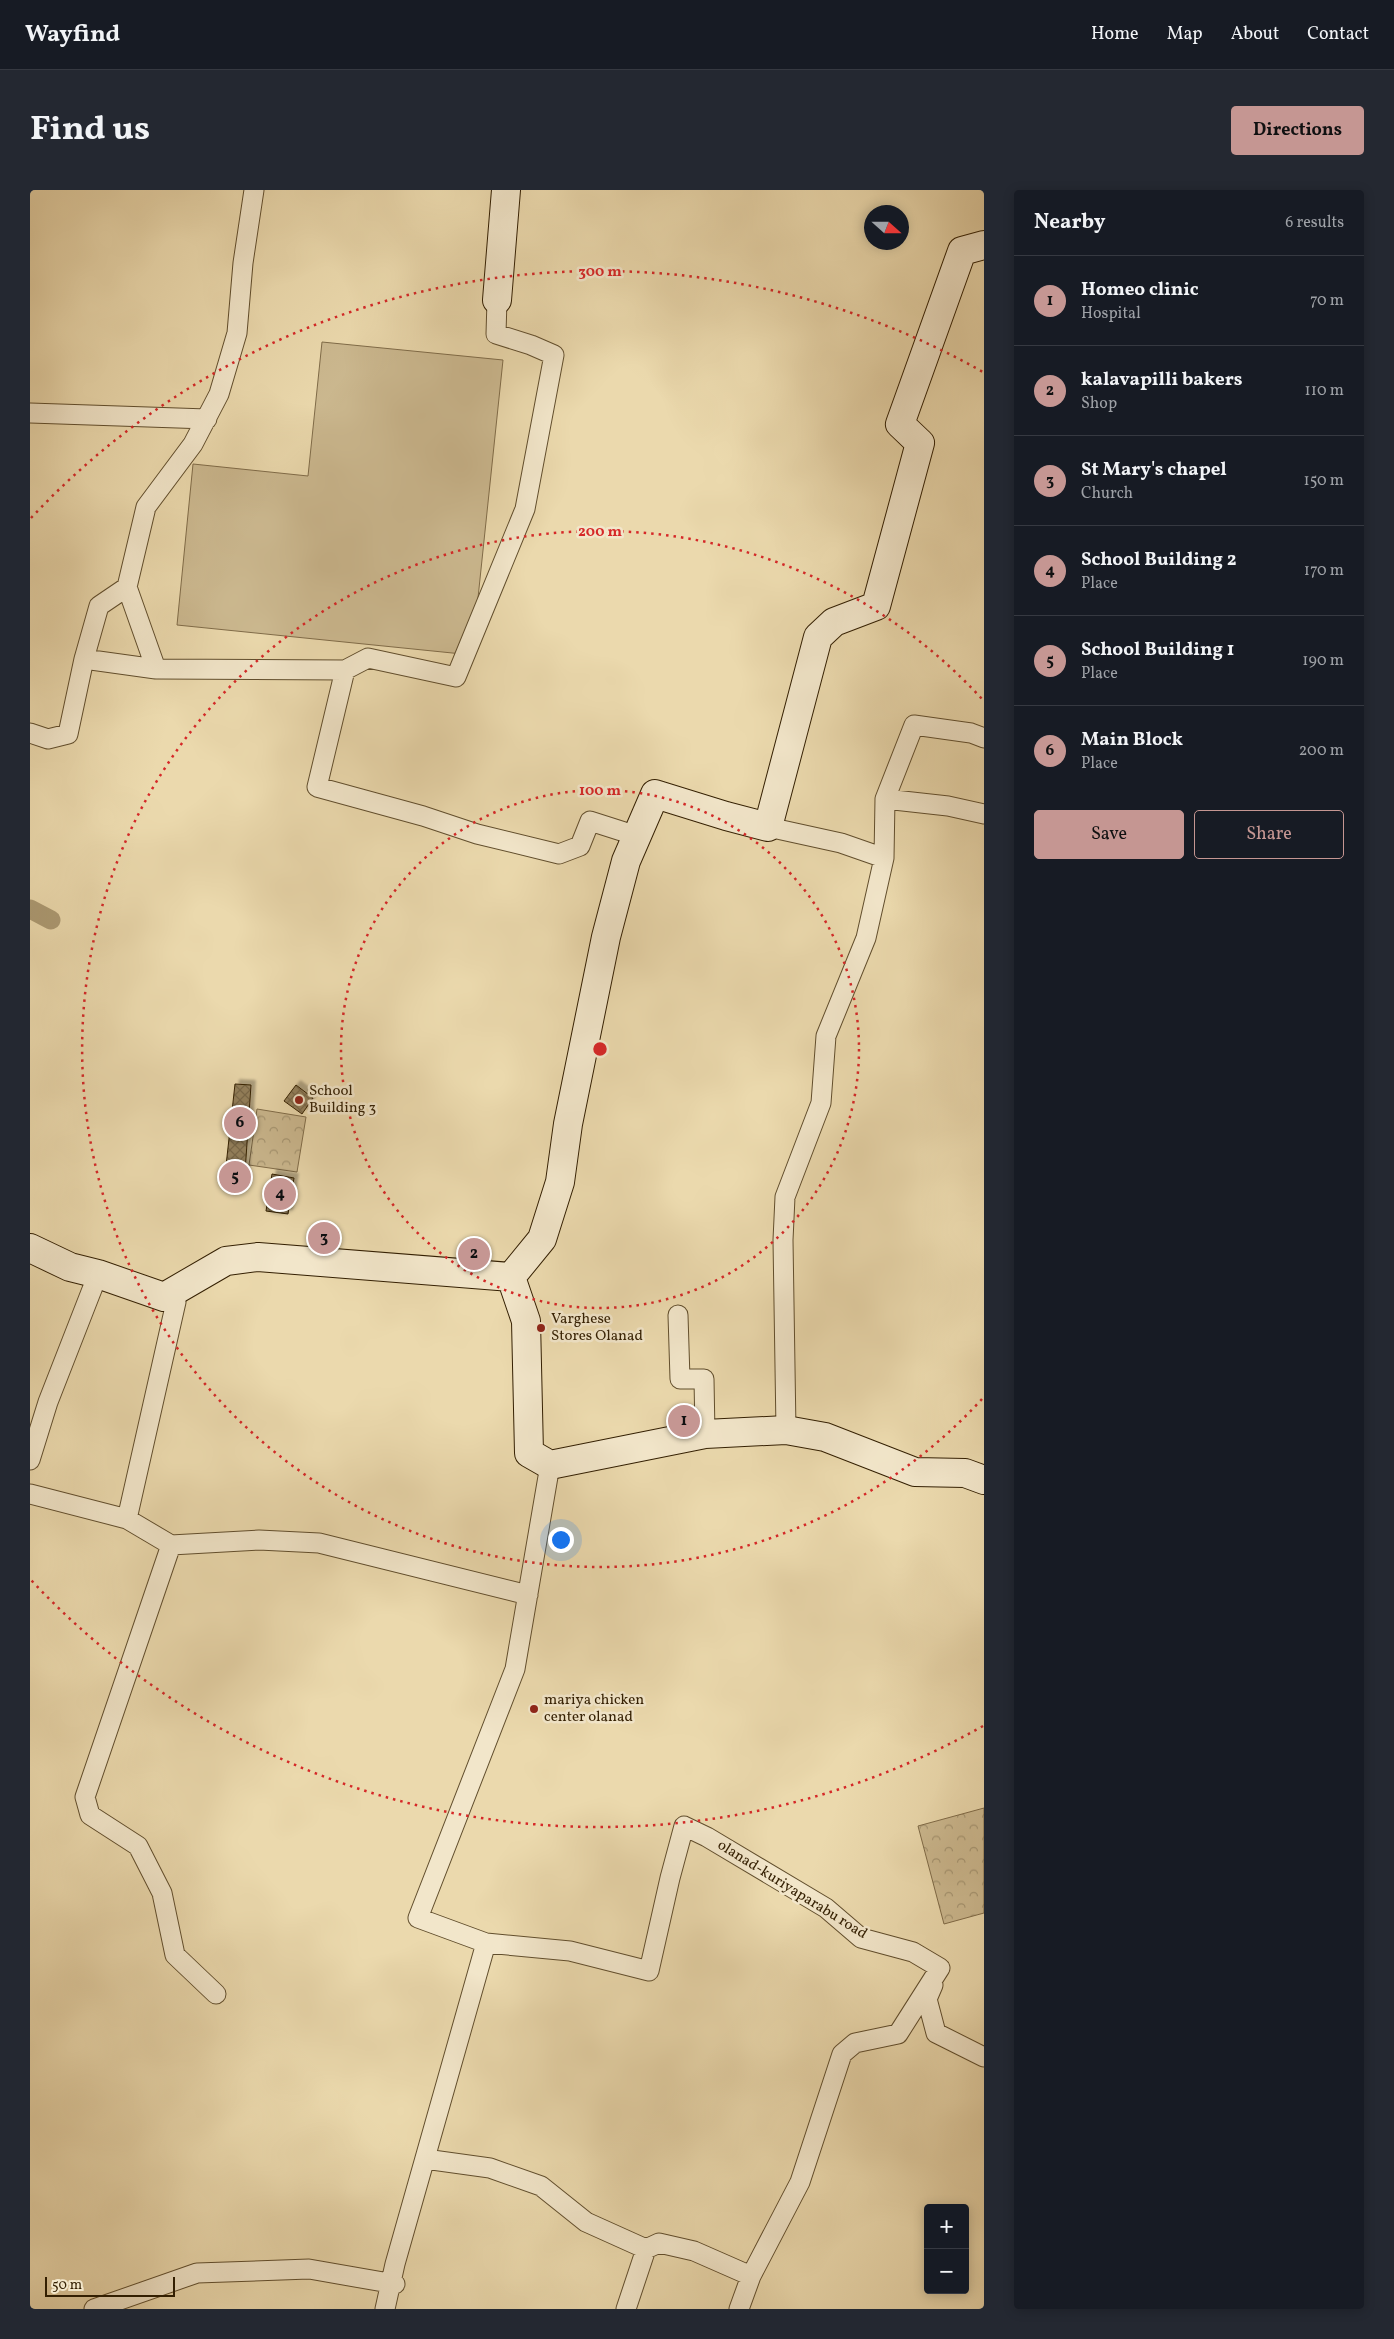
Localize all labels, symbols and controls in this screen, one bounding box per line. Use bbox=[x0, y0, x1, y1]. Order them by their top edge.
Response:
text: Wayfind bbox=[25, 18, 120, 52]
text: Home bbox=[1091, 22, 1139, 47]
text: Map bbox=[1167, 22, 1203, 47]
text: About bbox=[1231, 22, 1279, 47]
text: Contact bbox=[1307, 22, 1369, 47]
text: Find us bbox=[30, 106, 150, 154]
button: Directions bbox=[1231, 106, 1364, 155]
north arrow bbox=[864, 205, 909, 250]
text: Nearby bbox=[1034, 208, 1105, 237]
text: 6 results bbox=[1285, 212, 1344, 234]
text: 300 m bbox=[578, 262, 622, 283]
text: Homeo clinic bbox=[1081, 277, 1199, 303]
text: 1 bbox=[1047, 290, 1053, 312]
text: 70 m bbox=[1310, 290, 1344, 312]
text: Hospital bbox=[1081, 303, 1141, 325]
text: kalavapilli bakers bbox=[1081, 367, 1242, 393]
text: 2 bbox=[1046, 380, 1054, 402]
text: 110 m bbox=[1305, 380, 1344, 402]
text: Shop bbox=[1081, 393, 1117, 415]
text: St Mary's chapel bbox=[1081, 457, 1227, 483]
text: 3 bbox=[1046, 470, 1054, 492]
text: 150 m bbox=[1303, 470, 1344, 492]
text: Church bbox=[1081, 483, 1133, 505]
text: 200 m bbox=[578, 522, 622, 543]
text: School Building 2 bbox=[1081, 547, 1237, 573]
text: 4 bbox=[1045, 560, 1055, 582]
text: 170 m bbox=[1304, 560, 1344, 582]
text: Place bbox=[1081, 573, 1118, 595]
text: School Building 1 bbox=[1081, 637, 1234, 663]
text: 5 bbox=[1046, 650, 1054, 672]
text: 190 m bbox=[1302, 650, 1344, 672]
text: Place bbox=[1081, 663, 1118, 685]
text: Main Block bbox=[1081, 727, 1183, 753]
text: 6 bbox=[1046, 740, 1054, 762]
text: 200 m bbox=[1299, 740, 1344, 762]
text: Place bbox=[1081, 753, 1118, 775]
text: 100 m bbox=[579, 781, 622, 802]
button: Save bbox=[1034, 810, 1184, 859]
button: Share bbox=[1194, 810, 1344, 859]
centre of rings bbox=[591, 1040, 609, 1058]
place label: School Building 3 bbox=[309, 1081, 376, 1119]
marker: School Building 3 bbox=[293, 1094, 305, 1106]
pin: 6 bbox=[224, 1104, 256, 1142]
pin: 5 bbox=[219, 1158, 251, 1196]
pin: 4 bbox=[264, 1175, 296, 1213]
pin: 3 bbox=[308, 1219, 340, 1257]
pin: 2 bbox=[458, 1235, 490, 1273]
place label: Varghese Stores Olanad bbox=[551, 1309, 643, 1347]
marker: Varghese Stores Olanad bbox=[535, 1322, 547, 1334]
pin: 1 bbox=[668, 1402, 700, 1440]
your location bbox=[548, 1527, 574, 1553]
place label: mariya chicken center olanad bbox=[544, 1690, 644, 1728]
marker: mariya chicken center olanad bbox=[528, 1703, 540, 1715]
street label: olanad-kuriyaparabu road bbox=[713, 1835, 871, 1945]
map controls bbox=[924, 2204, 969, 2294]
button: + bbox=[924, 2204, 969, 2249]
button: − bbox=[924, 2249, 969, 2294]
scale bar bbox=[45, 2274, 175, 2297]
text: 50 m bbox=[52, 2276, 82, 2295]

